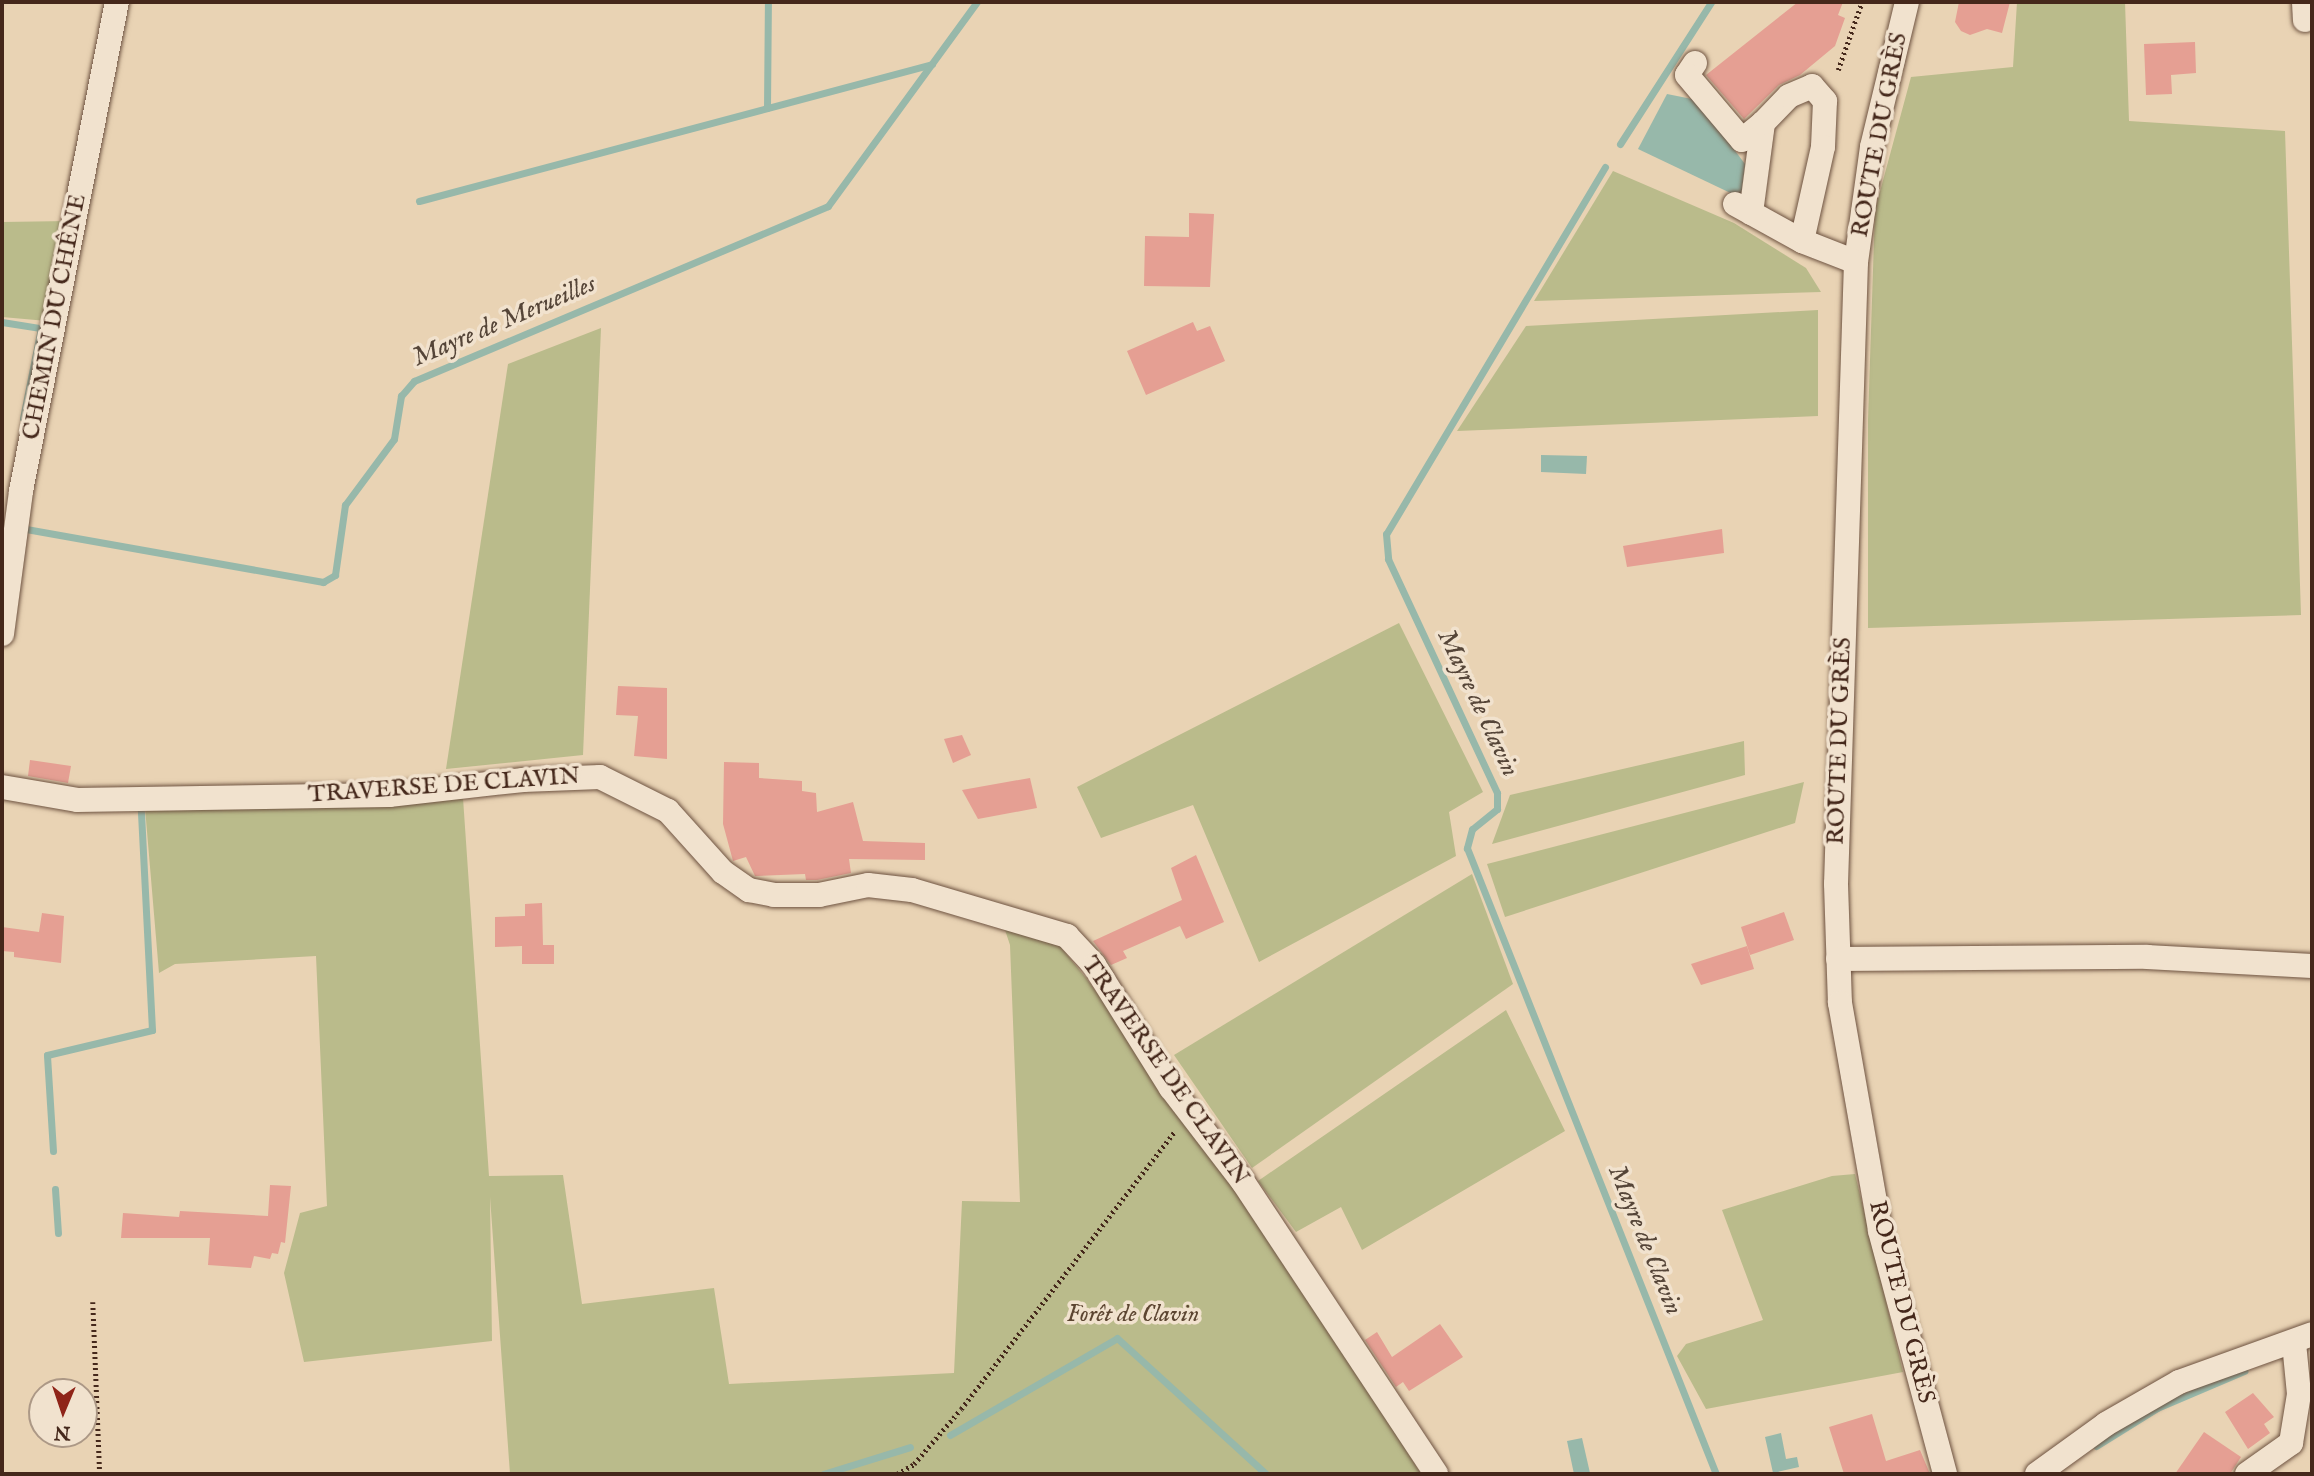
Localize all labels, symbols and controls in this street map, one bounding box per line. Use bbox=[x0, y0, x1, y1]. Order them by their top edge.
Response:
street label: ROUTE DU GRÈS bbox=[1846, 30, 1914, 240]
street label: CHEMIN DU CHÊNE bbox=[17, 192, 93, 442]
water label: Mayre de Merueilles bbox=[408, 268, 600, 374]
water label: Mayre de Clavin bbox=[1430, 624, 1526, 782]
street label: ROUTE DU GRÈS bbox=[1822, 637, 1858, 845]
street label: TRAVERSE DE CLAVIN bbox=[307, 762, 581, 810]
street label: TRAVERSE DE CLAVIN bbox=[1075, 951, 1255, 1191]
water label: Mayre de Clavin bbox=[1601, 1160, 1689, 1320]
street label: ROUTE DU GRÈS bbox=[1862, 1198, 1940, 1406]
park label: Forêt de Clavin bbox=[1067, 1301, 1199, 1329]
north arrow bbox=[28, 1378, 98, 1448]
text: N bbox=[54, 1420, 71, 1444]

